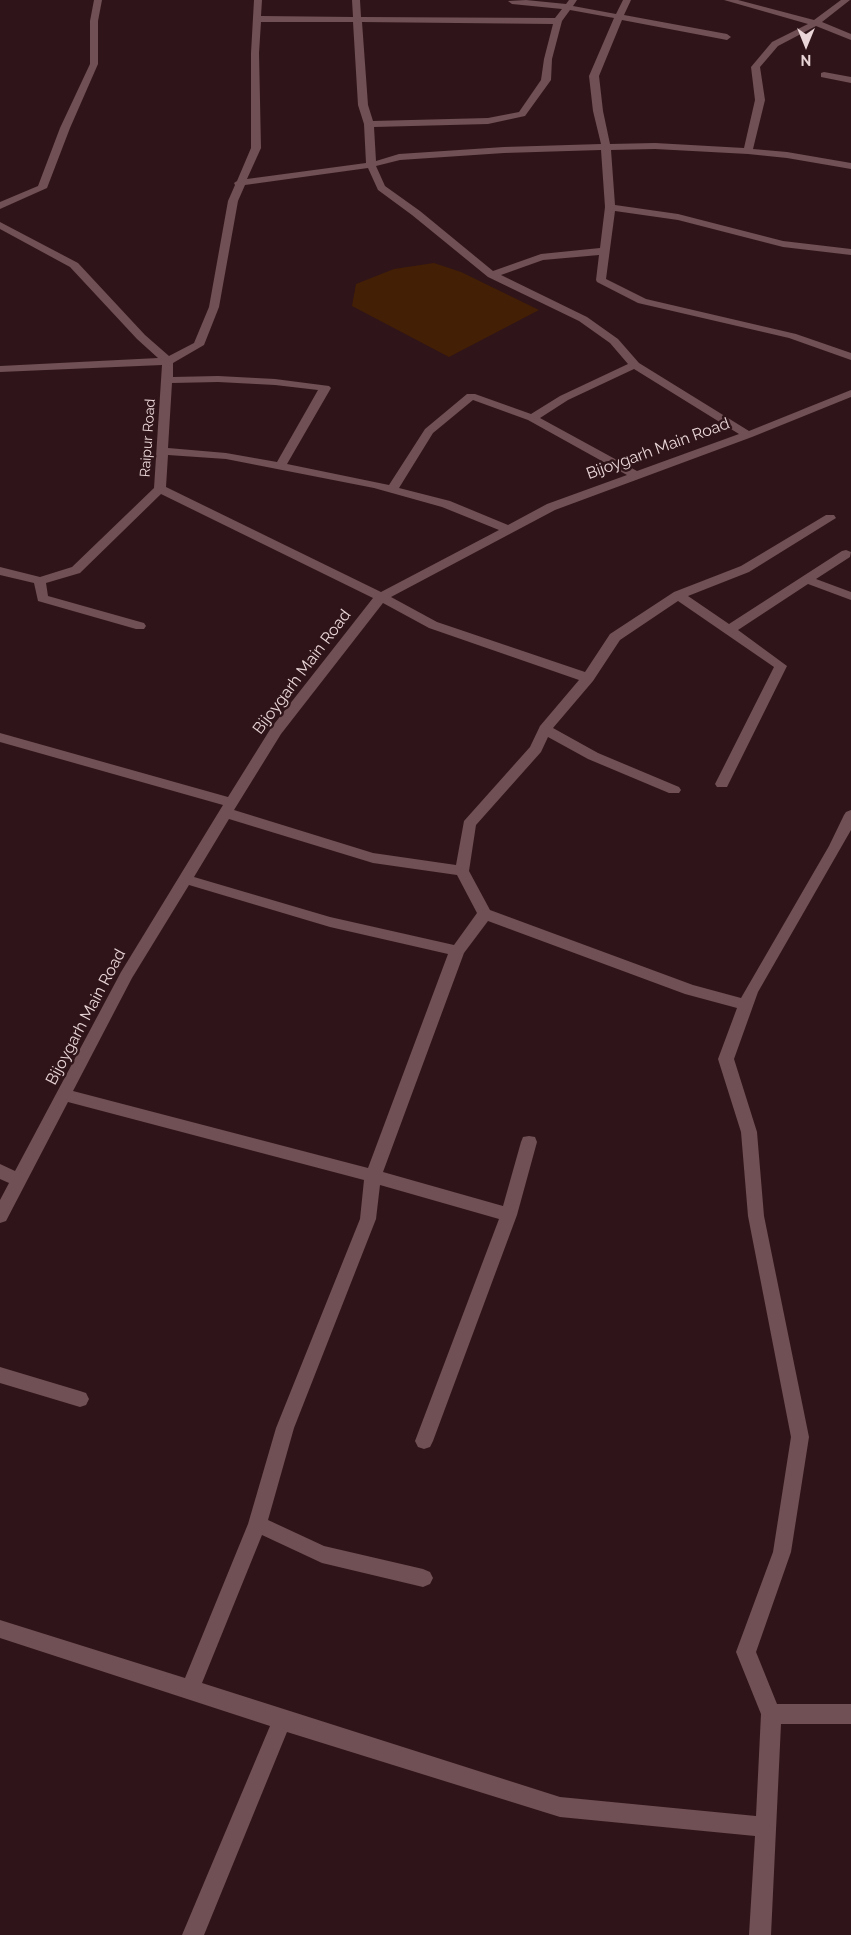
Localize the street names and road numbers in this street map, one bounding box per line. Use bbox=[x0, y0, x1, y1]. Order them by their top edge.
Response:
street label: Raipur Road bbox=[137, 398, 159, 478]
street label: Bijoygarh Main Road bbox=[584, 414, 732, 484]
street label: Bijoygarh Main Road bbox=[249, 606, 355, 738]
street label: Bijoygarh Main Road bbox=[42, 946, 130, 1088]

